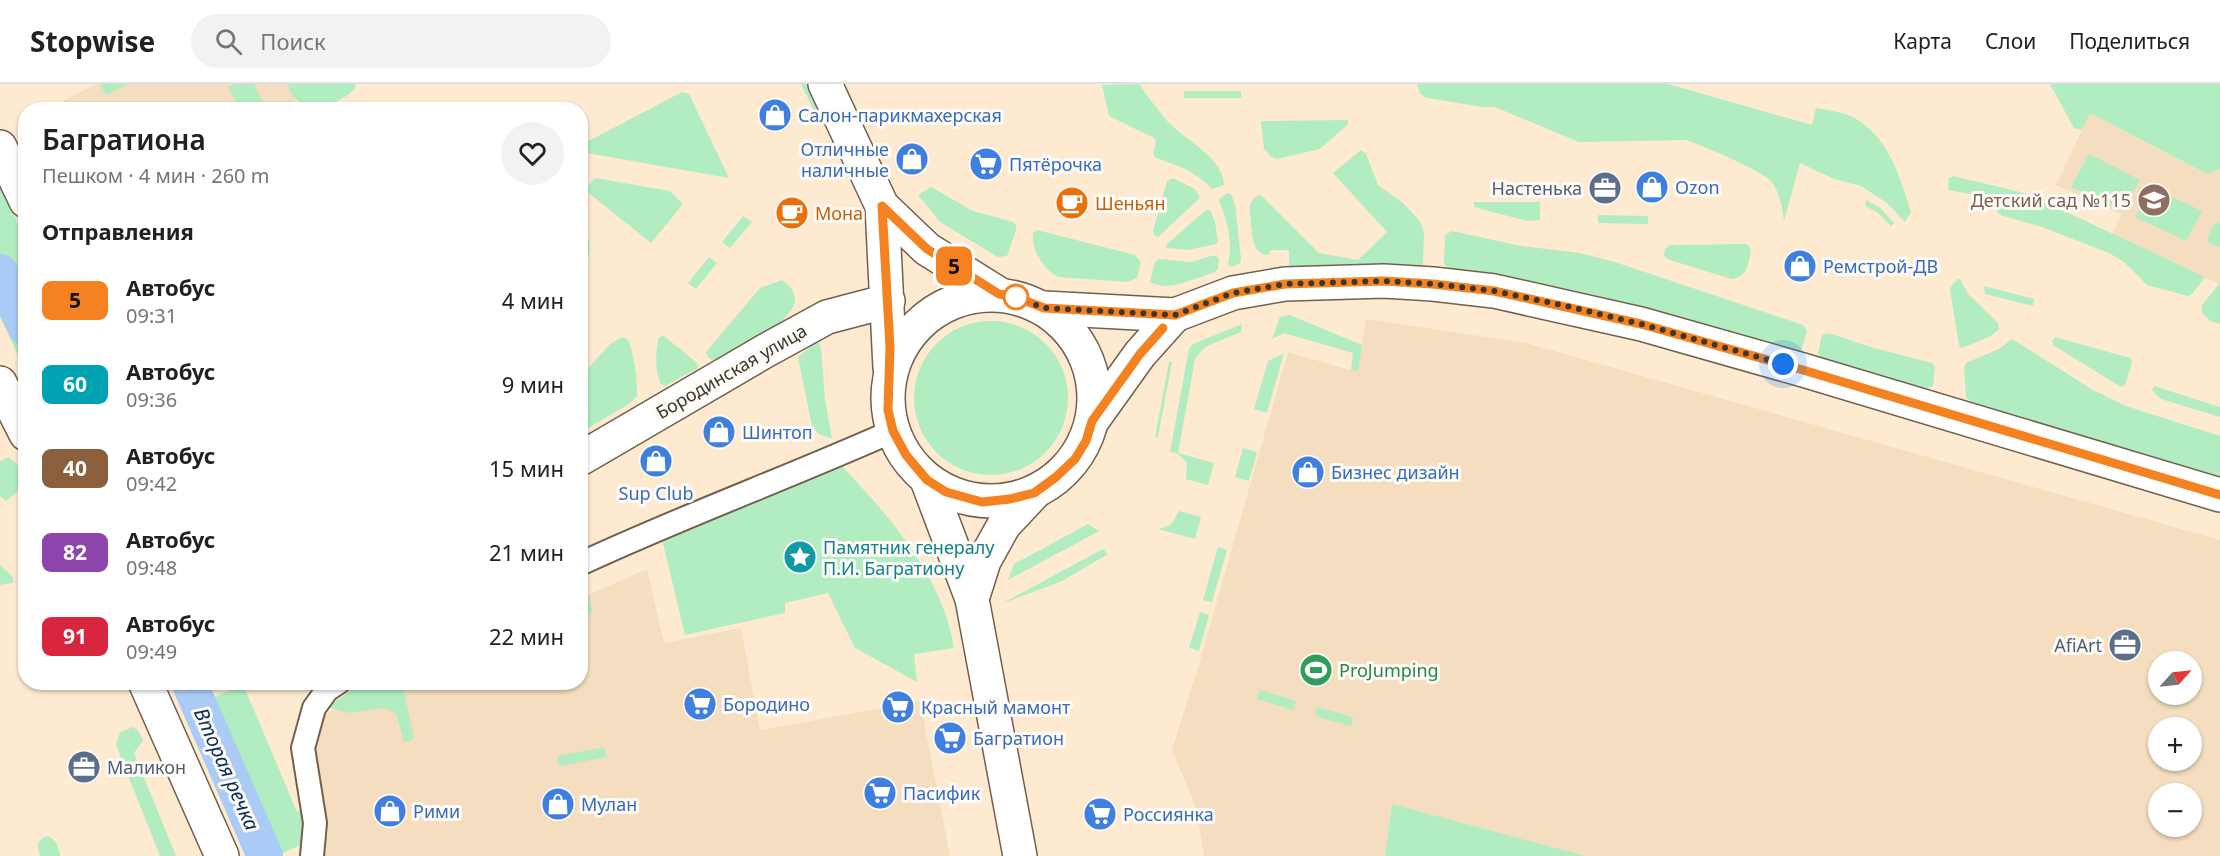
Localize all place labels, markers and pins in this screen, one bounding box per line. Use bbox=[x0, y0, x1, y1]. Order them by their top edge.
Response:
shop icon: Салон-парикмахерская bbox=[757, 97, 793, 133]
place label: Салон-парикмахерская bbox=[798, 103, 1002, 127]
place label: Отличные наличные bbox=[800, 137, 889, 182]
shop icon: Отличные наличные bbox=[894, 141, 930, 177]
supermarket icon: Пятёрочка bbox=[968, 146, 1004, 182]
place label: Пятёрочка bbox=[1009, 152, 1102, 176]
shop icon: Ozon bbox=[1634, 169, 1670, 205]
office icon: Настенька bbox=[1587, 170, 1623, 206]
place label: Ozon bbox=[1675, 175, 1720, 199]
place label: Настенька bbox=[1492, 176, 1582, 200]
school or university icon: Детский сад №115 bbox=[2136, 182, 2172, 218]
cafe icon: Шеньян bbox=[1054, 185, 1090, 221]
place label: Детский сад №115 bbox=[1971, 188, 2131, 212]
place label: Шеньян bbox=[1095, 191, 1166, 215]
cafe icon: Мона bbox=[774, 195, 810, 231]
place label: Мона bbox=[815, 201, 863, 225]
shop icon: Ремстрой-ДВ bbox=[1782, 248, 1818, 284]
place label: Ремстрой-ДВ bbox=[1823, 254, 1938, 278]
unlabelled marker bbox=[1003, 284, 1029, 310]
shop icon: Шинтоп bbox=[701, 414, 737, 450]
place label: Шинтоп bbox=[742, 420, 813, 444]
shop icon: Sup Club bbox=[638, 443, 674, 479]
shop icon: Бизнес дизайн bbox=[1290, 454, 1326, 490]
place label: Бизнес дизайн bbox=[1331, 460, 1460, 484]
place label: Sup Club bbox=[619, 481, 693, 505]
place label: Памятник генералу П.И. Багратиону bbox=[823, 535, 995, 580]
place icon: Памятник генералу П.И. Багратиону bbox=[782, 539, 818, 575]
office icon: AfiArt bbox=[2107, 627, 2143, 663]
place label: AfiArt bbox=[2054, 633, 2102, 657]
sports icon: ProJumping bbox=[1298, 652, 1334, 688]
place label: ProJumping bbox=[1339, 658, 1439, 682]
supermarket icon: Бородино bbox=[682, 686, 718, 722]
supermarket icon: Красный мамонт bbox=[880, 689, 916, 725]
place label: Бородино bbox=[723, 692, 810, 716]
place label: Красный мамонт bbox=[921, 695, 1071, 719]
supermarket icon: Багратион bbox=[932, 720, 968, 756]
place label: Багратион bbox=[973, 726, 1064, 750]
office icon: Маликон bbox=[66, 749, 102, 785]
place label: Маликон bbox=[107, 755, 186, 779]
supermarket icon: Пасифик bbox=[862, 775, 898, 811]
place label: Пасифик bbox=[903, 781, 981, 805]
shop icon: Мулан bbox=[540, 786, 576, 822]
place label: Мулан bbox=[581, 792, 637, 816]
shop icon: Рими bbox=[372, 793, 408, 829]
supermarket icon: Россиянка bbox=[1082, 796, 1118, 832]
place label: Рими bbox=[413, 799, 460, 823]
place label: Россиянка bbox=[1123, 802, 1214, 826]

